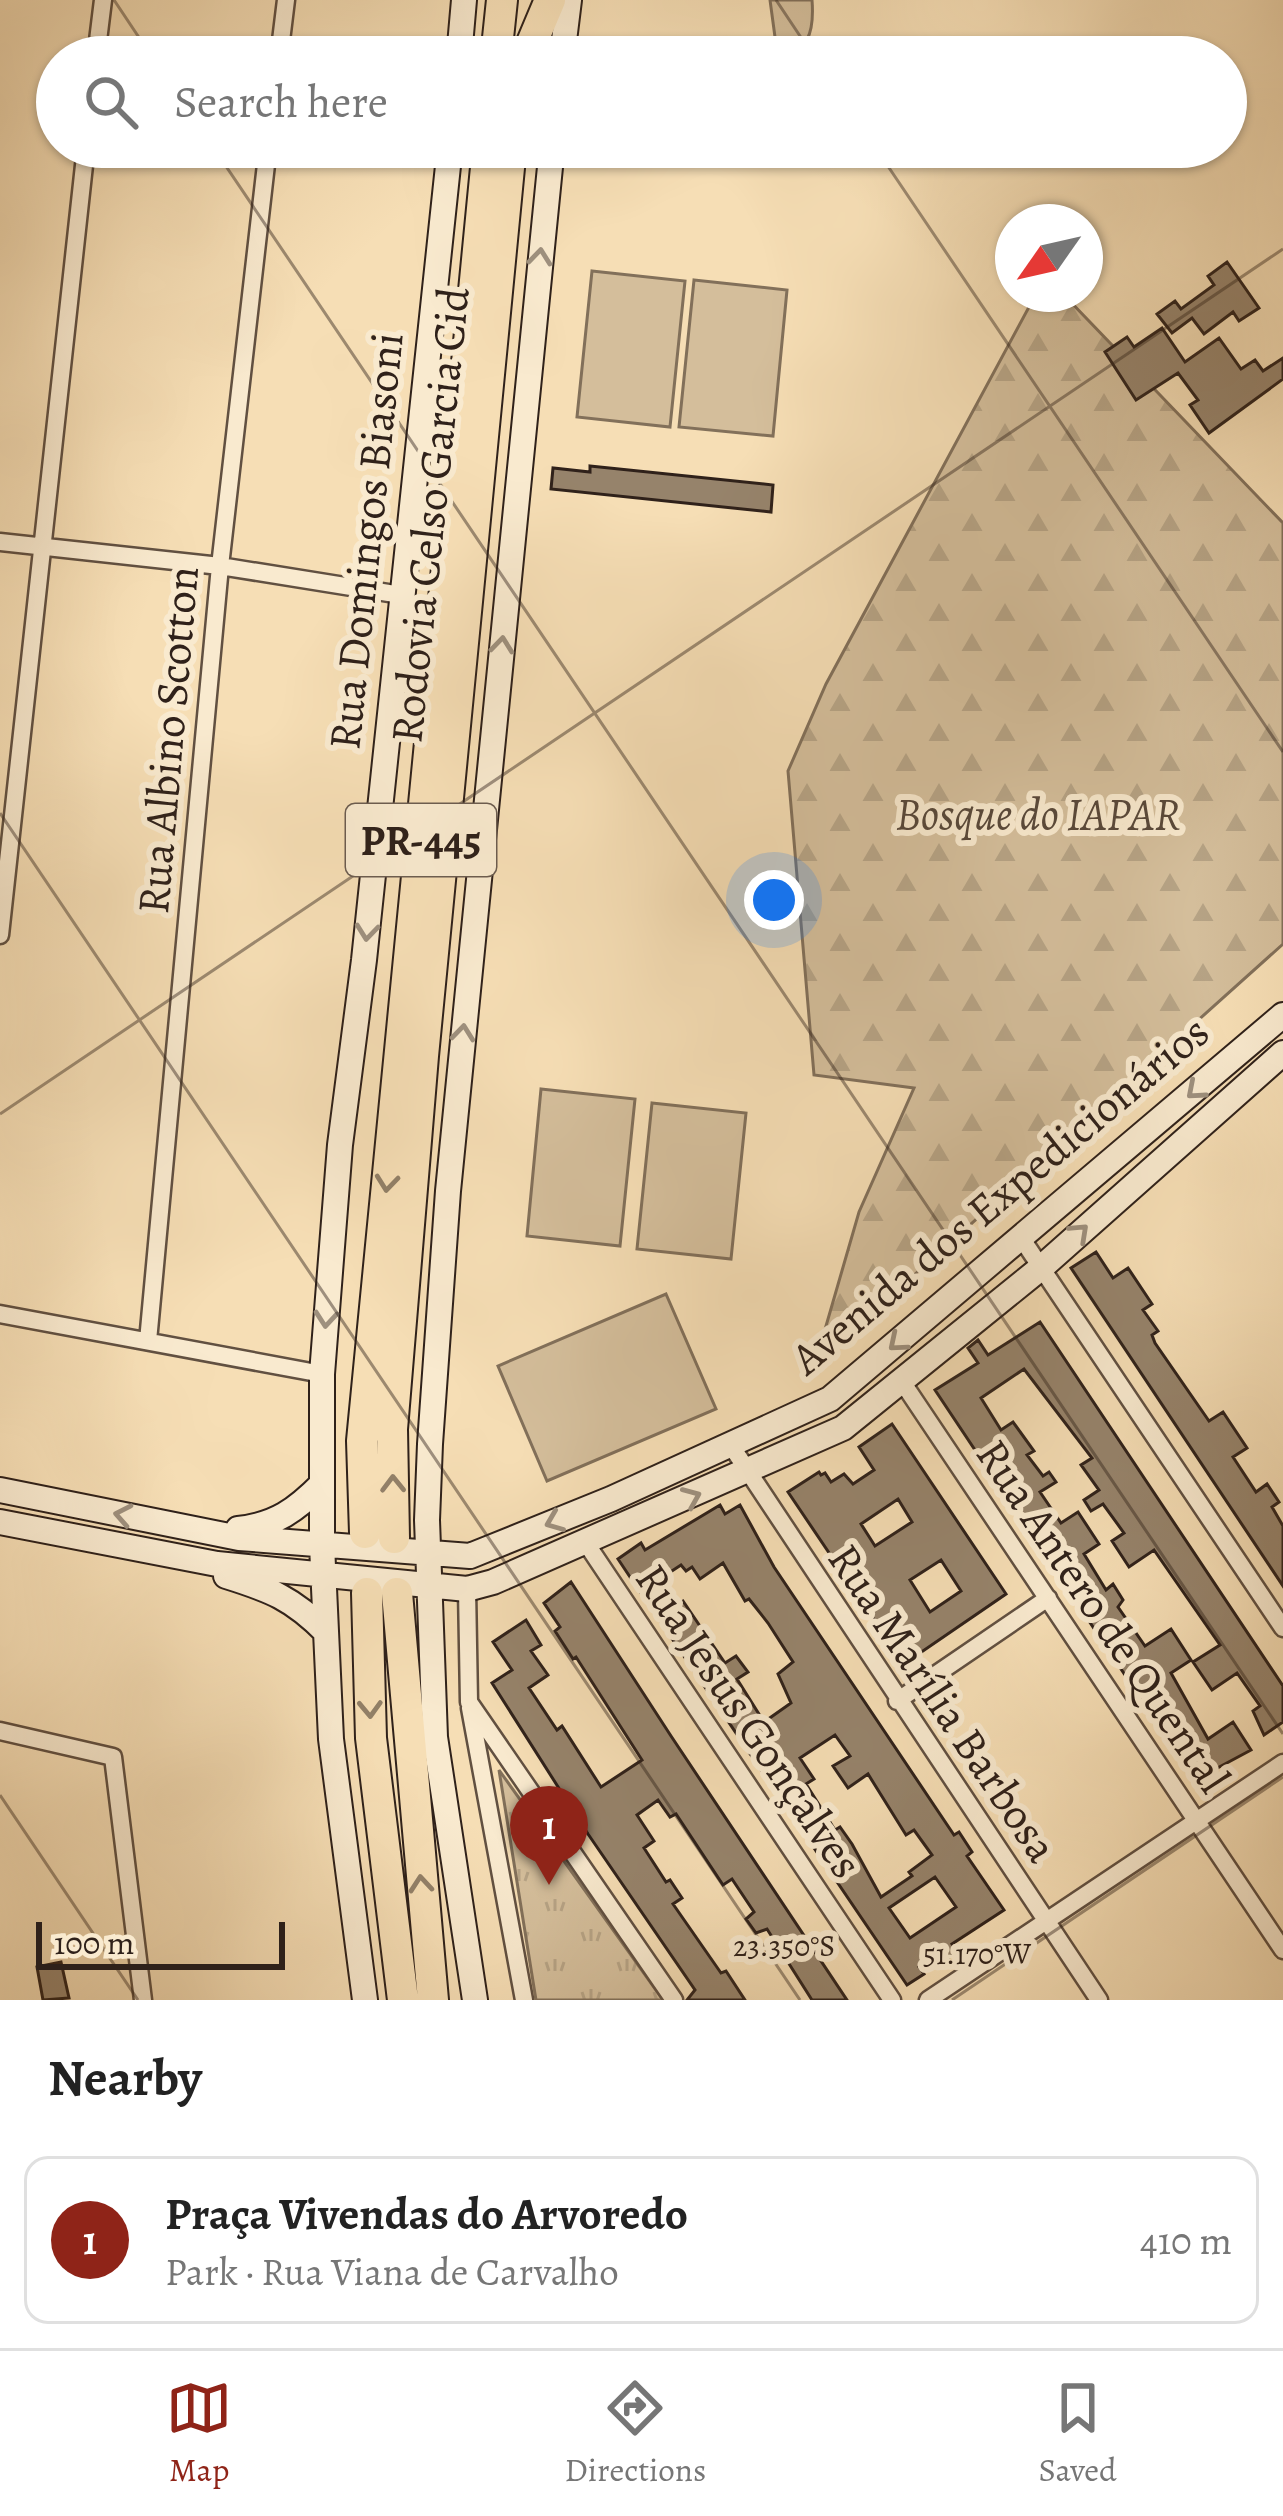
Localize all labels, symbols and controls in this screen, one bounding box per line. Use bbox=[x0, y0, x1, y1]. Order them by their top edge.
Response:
search box bbox=[36, 36, 1247, 168]
icon: search bbox=[78, 69, 144, 135]
text: Search here bbox=[174, 71, 388, 133]
north arrow bbox=[995, 204, 1103, 312]
one-way arrow bbox=[527, 247, 553, 267]
street label: Rodovia Celso Garcia Cid bbox=[375, 283, 485, 746]
street label: Rua Domingos Biasoni bbox=[313, 329, 419, 753]
street label: Rua Albino Scotton bbox=[122, 564, 214, 916]
one-way arrow bbox=[489, 635, 514, 654]
park label: Bosque do IAPAR bbox=[895, 783, 1181, 845]
road number: PR-445 bbox=[346, 804, 496, 876]
your location bbox=[744, 870, 804, 930]
one-way arrow bbox=[355, 922, 380, 941]
street label: Avenida dos Expedicionários bbox=[777, 1001, 1222, 1389]
one-way arrow bbox=[450, 1023, 475, 1042]
one-way arrow bbox=[1187, 1077, 1209, 1099]
one-way arrow bbox=[375, 1174, 400, 1193]
one-way arrow bbox=[1066, 1225, 1087, 1246]
one-way arrow bbox=[314, 1310, 340, 1329]
one-way arrow bbox=[889, 1329, 911, 1351]
street label: Rua Antero de Quental bbox=[962, 1427, 1244, 1805]
one-way arrow bbox=[381, 1474, 407, 1493]
one-way arrow bbox=[680, 1488, 701, 1512]
one-way arrow bbox=[114, 1503, 134, 1529]
one-way arrow bbox=[544, 1508, 565, 1532]
street label: Rua Marília Barbosa bbox=[813, 1532, 1073, 1875]
street label: Rua Jesus Gonçalves bbox=[621, 1551, 877, 1891]
one-way arrow bbox=[357, 1701, 383, 1719]
pin: 1 bbox=[510, 1786, 588, 1885]
one-way arrow bbox=[409, 1874, 434, 1893]
scale bar bbox=[36, 1916, 285, 1969]
text: 100 m bbox=[54, 1920, 134, 1965]
text: 23.350°S bbox=[733, 1926, 835, 1966]
text: 51.170°W bbox=[923, 1934, 1031, 1974]
text: Nearby bbox=[48, 2043, 202, 2113]
text: Praça Vivendas do Arvoredo bbox=[165, 2183, 688, 2245]
text: 1 bbox=[83, 2214, 97, 2267]
text: 410 m bbox=[1140, 2214, 1232, 2267]
text: Park · Rua Viana de Carvalho bbox=[165, 2245, 619, 2298]
tab: Map bbox=[166, 2375, 232, 2492]
tab: Directions bbox=[565, 2375, 706, 2492]
tab: Saved bbox=[1039, 2375, 1117, 2492]

